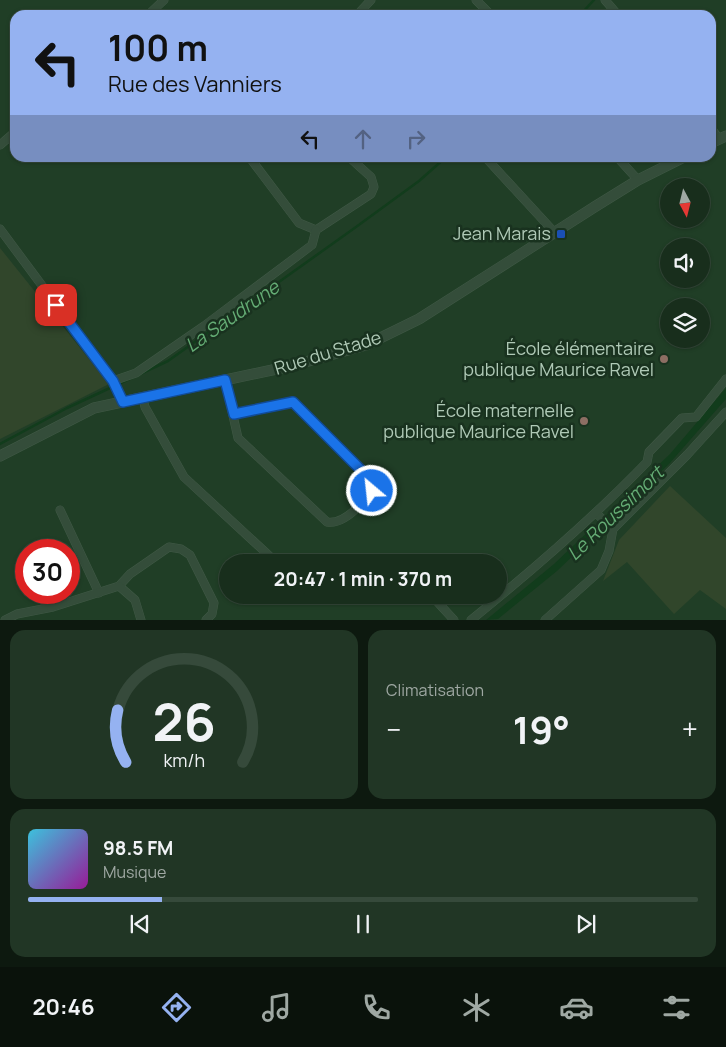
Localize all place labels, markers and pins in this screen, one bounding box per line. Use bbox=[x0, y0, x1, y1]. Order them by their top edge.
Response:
place label: Jean Marais bbox=[453, 221, 551, 245]
marker: Jean Marais bbox=[555, 228, 567, 240]
pin bbox=[35, 284, 77, 326]
place label: École élémentaire publique Maurice Ravel bbox=[463, 336, 654, 381]
marker: École élémentaire publique Maurice Ravel bbox=[658, 353, 670, 365]
place label: École maternelle publique Maurice Ravel bbox=[383, 398, 574, 443]
marker: École maternelle publique Maurice Ravel bbox=[578, 415, 590, 427]

